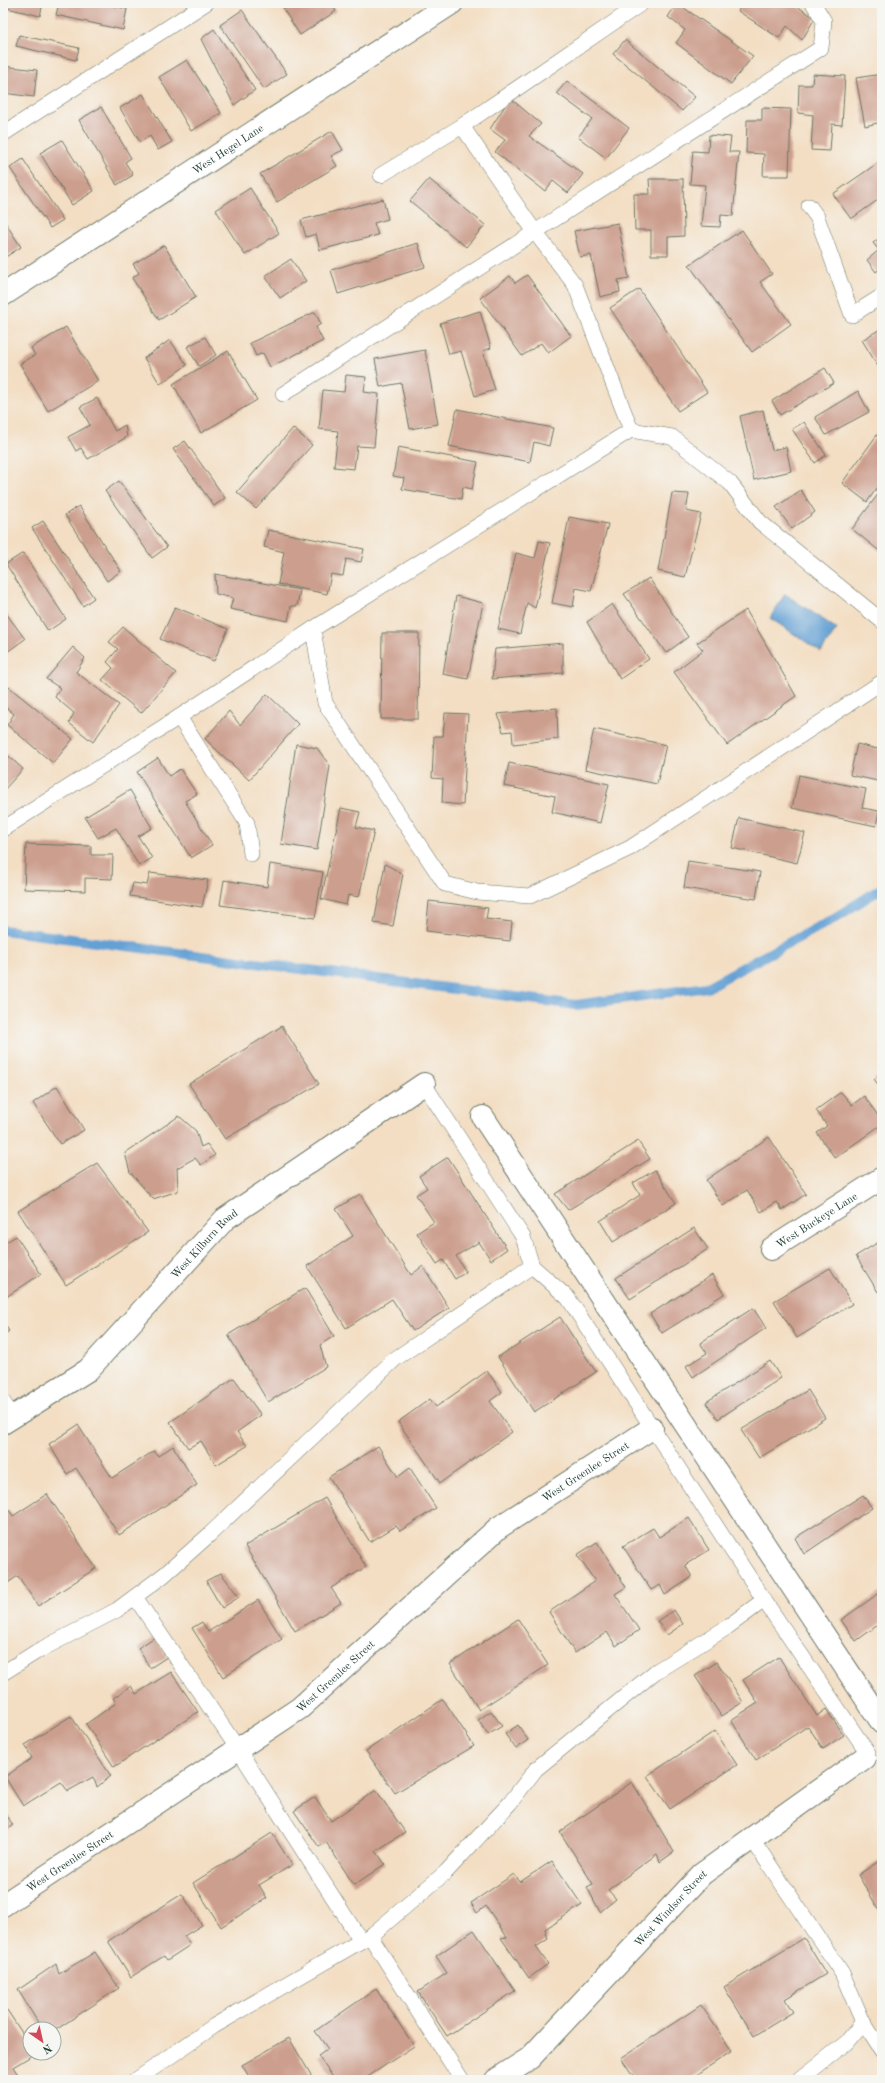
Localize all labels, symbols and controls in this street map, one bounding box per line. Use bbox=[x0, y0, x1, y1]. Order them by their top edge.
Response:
street label: West Hegel Lane bbox=[191, 123, 266, 177]
street label: West Buckeye Lane bbox=[775, 1191, 860, 1251]
street label: West Kilburn Road bbox=[170, 1208, 240, 1281]
street label: West Greenlee Street bbox=[541, 1440, 632, 1505]
street label: West Greenlee Street bbox=[295, 1639, 378, 1715]
street label: West Greenlee Street bbox=[25, 1829, 116, 1895]
street label: West Windsor Street bbox=[633, 1868, 709, 1949]
north arrow bbox=[22, 2021, 62, 2061]
text: N bbox=[40, 2041, 53, 2055]

